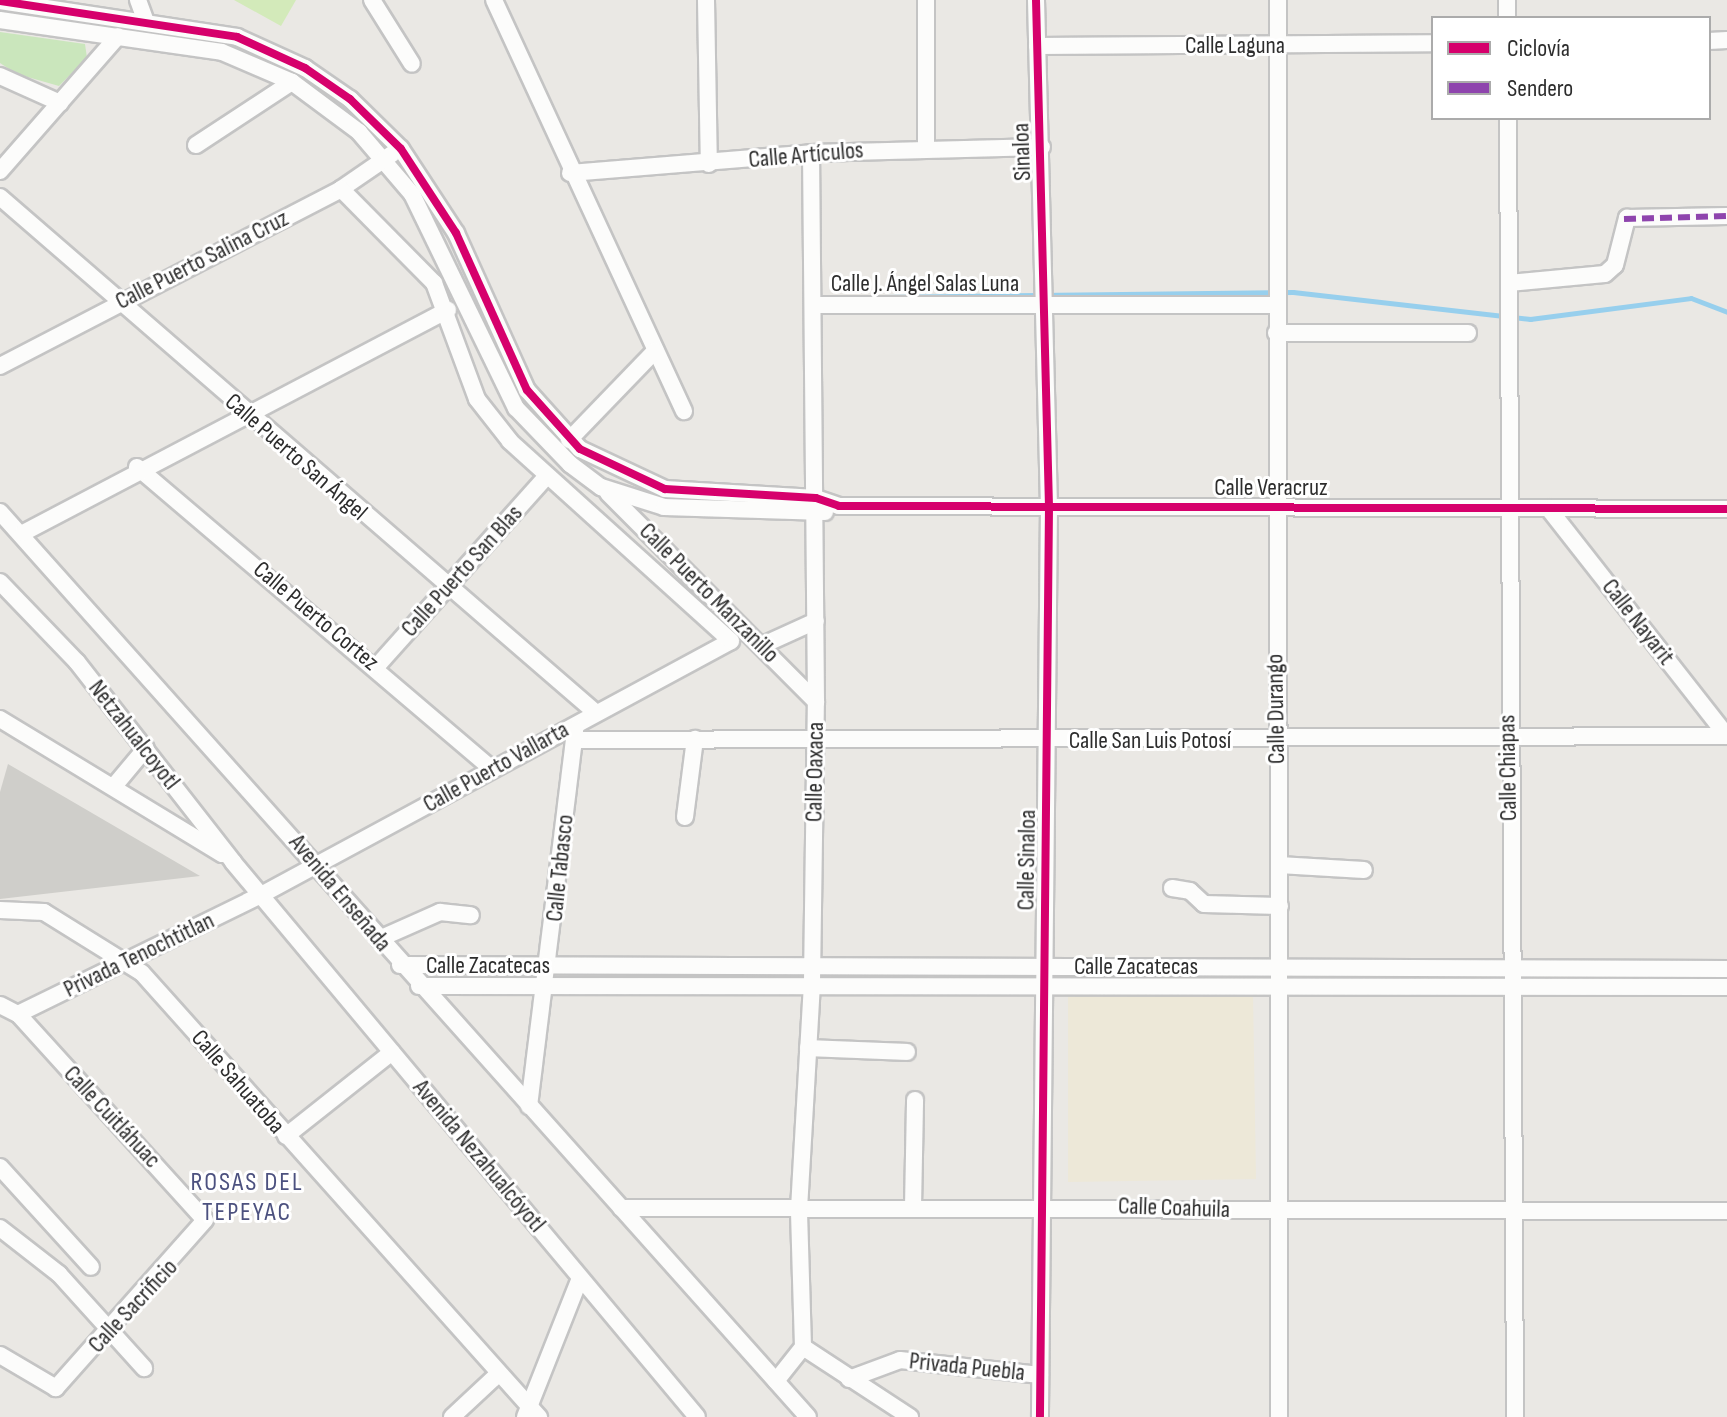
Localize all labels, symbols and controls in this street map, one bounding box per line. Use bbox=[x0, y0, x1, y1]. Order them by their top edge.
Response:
legend bbox=[1431, 16, 1711, 120]
street label: Calle Laguna bbox=[1185, 32, 1285, 60]
text: Ciclovía bbox=[1507, 34, 1570, 63]
text: Sendero bbox=[1507, 74, 1573, 103]
street label: Sinaloa bbox=[1007, 123, 1037, 181]
street label: Calle Artículos bbox=[747, 136, 865, 174]
street label: Calle Puerto Salina Cruz bbox=[111, 204, 293, 316]
street label: Calle J. Ángel Salas Luna bbox=[831, 270, 1019, 298]
street label: Calle Puerto San Ángel bbox=[219, 387, 373, 527]
street label: Calle Veracruz bbox=[1214, 474, 1328, 502]
street label: Calle Puerto San Blas bbox=[395, 499, 529, 643]
street label: Calle Puerto Manzanillo bbox=[633, 517, 785, 669]
street label: Calle Puerto Cortez bbox=[247, 555, 385, 677]
street label: Calle Nayarit bbox=[1596, 573, 1680, 671]
street label: Calle Durango bbox=[1261, 654, 1291, 764]
street label: Netzahualcoyotl bbox=[82, 674, 186, 796]
street label: Calle Puerto Vallarta bbox=[418, 715, 574, 819]
street label: Calle Chiapas bbox=[1493, 715, 1523, 821]
street label: Calle Oaxaca bbox=[800, 722, 830, 822]
street label: Calle San Luis Potosí bbox=[1069, 727, 1231, 755]
street label: Calle Sinaloa bbox=[1012, 809, 1042, 911]
street label: Calle Tabasco bbox=[540, 813, 580, 923]
street label: Avenida Enseñada bbox=[283, 829, 397, 957]
street label: Privada Tenochtitlan bbox=[59, 906, 219, 1004]
street label: Calle Zacatecas bbox=[426, 952, 550, 980]
street label: Calle Zacatecas bbox=[1074, 953, 1198, 981]
street label: Calle Sahuatoba bbox=[185, 1024, 291, 1140]
street label: Calle Cuitláhuac bbox=[57, 1060, 167, 1174]
street label: Avenida Nezahualcóyotl bbox=[407, 1074, 551, 1238]
district label: ROSAS DEL TEPEYAC bbox=[190, 1167, 304, 1228]
street label: Calle Coahuila bbox=[1118, 1192, 1230, 1224]
street label: Calle Sacrificio bbox=[82, 1253, 184, 1359]
street label: Privada Puebla bbox=[908, 1347, 1026, 1387]

